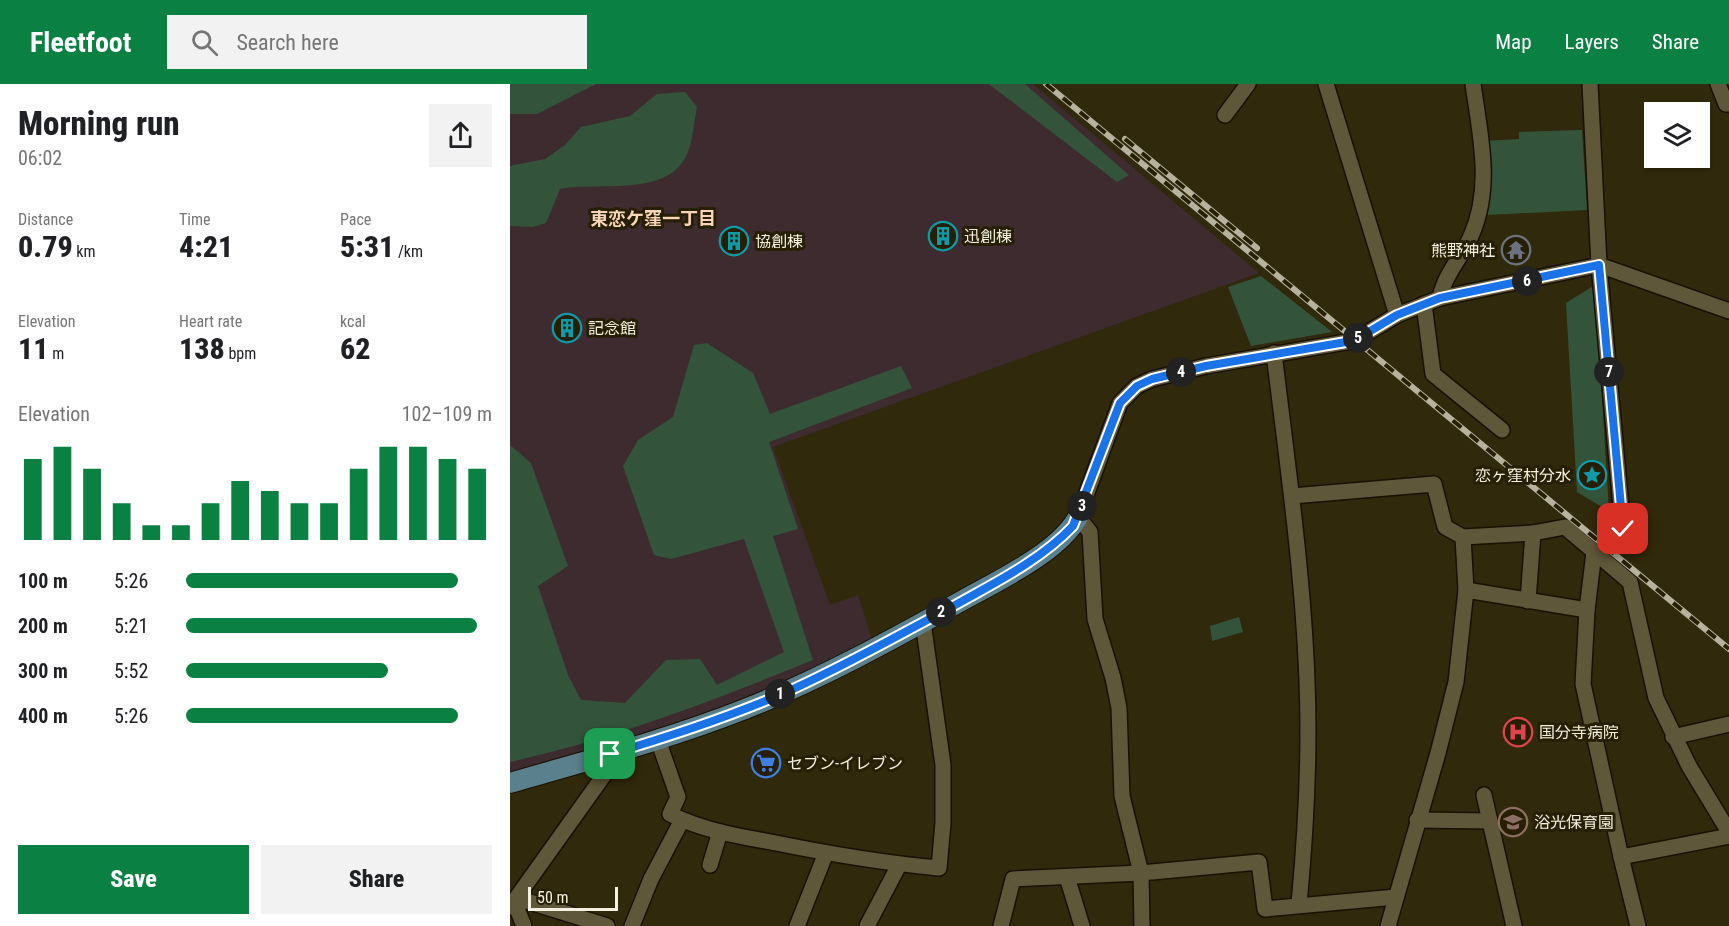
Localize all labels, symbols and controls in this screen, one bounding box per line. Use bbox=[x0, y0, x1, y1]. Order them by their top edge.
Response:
search box bbox=[167, 15, 587, 69]
text: Fleetfoot bbox=[30, 26, 131, 59]
icon: search bbox=[188, 26, 221, 59]
text: Search here bbox=[236, 30, 339, 55]
text: Map bbox=[1495, 30, 1532, 54]
text: Layers bbox=[1565, 30, 1619, 54]
text: Share bbox=[1652, 30, 1699, 54]
map controls bbox=[1644, 102, 1710, 168]
button: layers bbox=[1644, 102, 1710, 168]
text: Morning run bbox=[18, 104, 180, 143]
button: share bbox=[429, 104, 492, 167]
text: 06:02 bbox=[18, 146, 62, 170]
district label: 東恋ケ窪一丁目 bbox=[590, 208, 716, 229]
text: Distance bbox=[18, 210, 73, 229]
text: Time bbox=[179, 210, 211, 229]
text: Pace bbox=[340, 210, 371, 229]
building icon: 迅創棟 bbox=[927, 220, 959, 252]
building icon: 協創棟 bbox=[718, 225, 750, 257]
place label: 迅創棟 bbox=[964, 227, 1012, 246]
text: 0.79 bbox=[18, 229, 73, 264]
text: 4:21 bbox=[179, 229, 233, 264]
text: 5:31 bbox=[340, 229, 394, 264]
place label: 協創棟 bbox=[755, 232, 803, 251]
temple icon: 熊野神社 bbox=[1500, 234, 1532, 266]
place label: 熊野神社 bbox=[1431, 241, 1495, 260]
text: km bbox=[73, 242, 96, 261]
text: /km bbox=[394, 242, 423, 261]
pin: 6 bbox=[1512, 266, 1542, 296]
text: 6 bbox=[1523, 271, 1531, 290]
text: Elevation bbox=[18, 312, 76, 331]
text: Heart rate bbox=[179, 312, 242, 331]
text: kcal bbox=[340, 312, 366, 331]
building icon: 記念館 bbox=[551, 312, 583, 344]
place label: 記念館 bbox=[588, 319, 636, 338]
pin: 5 bbox=[1343, 323, 1373, 353]
text: 5 bbox=[1354, 328, 1362, 347]
text: 11 bbox=[18, 331, 49, 366]
text: 138 bbox=[179, 331, 225, 366]
text: 62 bbox=[340, 331, 371, 366]
text: m bbox=[49, 344, 64, 363]
text: bpm bbox=[225, 344, 256, 363]
pin: 4 bbox=[1166, 357, 1196, 387]
pin: 7 bbox=[1594, 357, 1624, 387]
text: 4 bbox=[1177, 362, 1185, 381]
text: 7 bbox=[1605, 362, 1613, 381]
text: Elevation bbox=[18, 402, 90, 426]
text: 102–109 m bbox=[402, 402, 492, 426]
place icon: 恋ヶ窪村分水 bbox=[1576, 459, 1608, 491]
place label: 恋ヶ窪村分水 bbox=[1475, 466, 1571, 485]
pin: 3 bbox=[1067, 491, 1097, 521]
text: 3 bbox=[1078, 496, 1086, 515]
pin bbox=[1597, 503, 1648, 554]
icon: check bbox=[1606, 512, 1639, 545]
text: 100 m bbox=[18, 569, 68, 593]
text: 5:26 bbox=[114, 569, 148, 593]
pin: 2 bbox=[926, 597, 956, 627]
text: 2 bbox=[937, 602, 945, 621]
text: 200 m bbox=[18, 614, 68, 638]
text: 5:21 bbox=[114, 614, 148, 638]
text: 300 m bbox=[18, 659, 68, 683]
text: 5:52 bbox=[114, 659, 148, 683]
pin: 1 bbox=[765, 679, 795, 709]
text: 1 bbox=[776, 684, 784, 703]
text: 400 m bbox=[18, 704, 68, 728]
text: 5:26 bbox=[114, 704, 148, 728]
hospital icon: 国分寺病院 bbox=[1502, 716, 1534, 748]
place label: 国分寺病院 bbox=[1539, 723, 1619, 742]
pin bbox=[584, 728, 635, 779]
icon: arrive bbox=[593, 737, 626, 770]
supermarket icon: セブン-イレブン bbox=[750, 747, 782, 779]
place label: セブン-イレブン bbox=[787, 754, 903, 773]
school or university icon: 浴光保育園 bbox=[1497, 806, 1529, 838]
place label: 浴光保育園 bbox=[1534, 813, 1614, 832]
button: Save bbox=[18, 845, 249, 914]
button: Share bbox=[261, 845, 492, 914]
scale bar bbox=[528, 884, 618, 912]
text: 50 m bbox=[537, 888, 569, 907]

